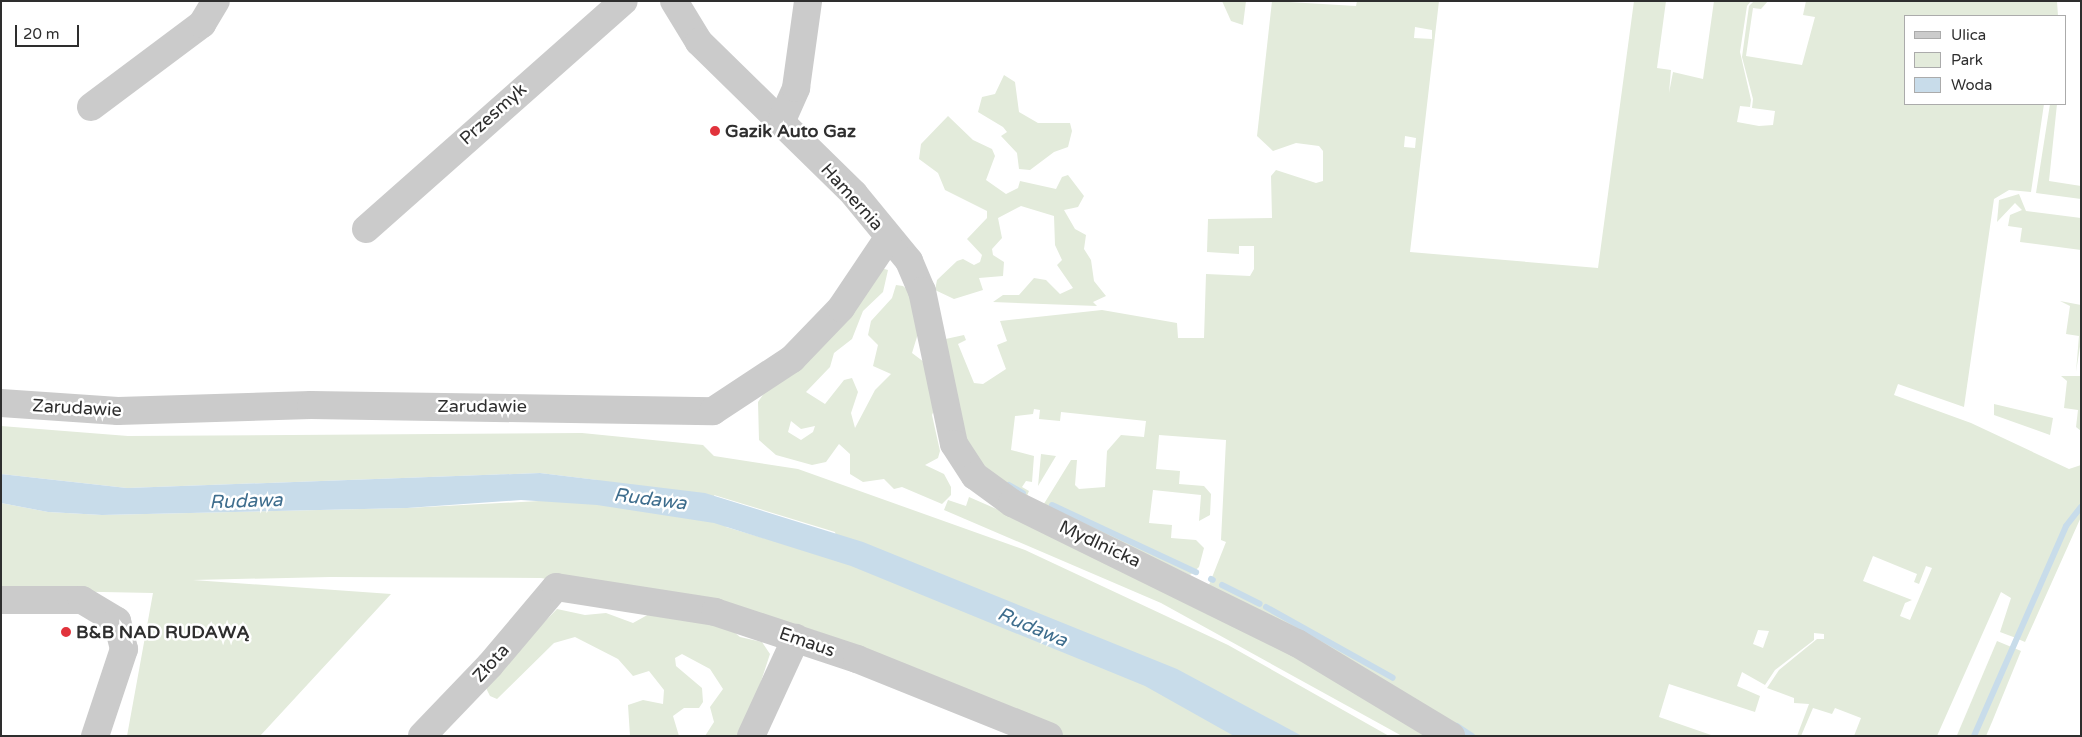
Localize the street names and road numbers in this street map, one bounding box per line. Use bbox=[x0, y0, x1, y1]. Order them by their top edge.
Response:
street label: Przesmyk bbox=[455, 78, 531, 150]
street label: Hamernia bbox=[816, 159, 888, 235]
street label: Zarudawie bbox=[32, 395, 122, 421]
street label: Zarudawie bbox=[437, 395, 527, 417]
street label: Mydlnicka bbox=[1056, 516, 1144, 572]
street label: Emaus bbox=[776, 622, 838, 662]
street label: Złota bbox=[468, 639, 514, 687]

